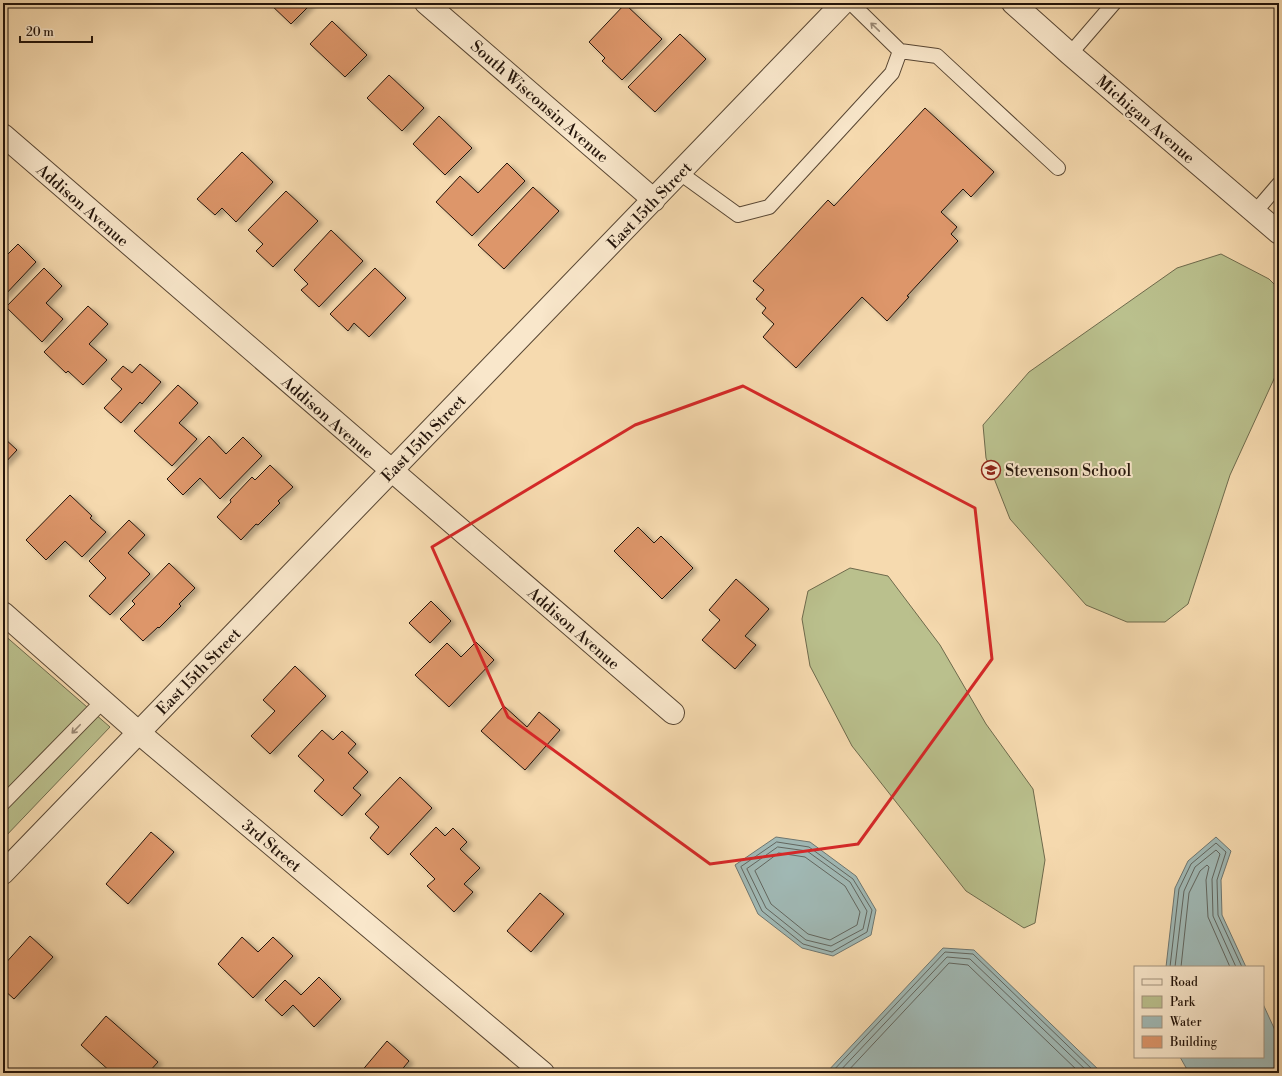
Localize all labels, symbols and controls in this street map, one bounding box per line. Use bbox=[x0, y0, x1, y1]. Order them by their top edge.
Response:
scale bar bbox=[20, 18, 92, 44]
one-way arrow bbox=[870, 22, 880, 32]
text: 20 m bbox=[26, 25, 54, 40]
street label: South Wisconsin Avenue bbox=[466, 36, 613, 167]
street label: Michigan Avenue bbox=[1092, 71, 1199, 168]
street label: East 15th Street bbox=[603, 158, 696, 253]
street label: Addison Avenue bbox=[31, 160, 133, 251]
street label: Addison Avenue bbox=[276, 372, 378, 463]
street label: East 15th Street bbox=[377, 391, 470, 486]
school or university icon: Stevenson School bbox=[980, 459, 1002, 481]
place label: Stevenson School bbox=[1005, 461, 1132, 481]
street label: Addison Avenue bbox=[522, 583, 624, 674]
street label: East 15th Street bbox=[152, 624, 245, 719]
one-way arrow bbox=[71, 724, 80, 734]
street label: 3rd Street bbox=[238, 815, 305, 877]
legend bbox=[1134, 966, 1264, 1058]
text: Road bbox=[1170, 975, 1198, 990]
text: Park bbox=[1170, 995, 1196, 1010]
text: Water bbox=[1169, 1015, 1202, 1030]
text: Building bbox=[1169, 1035, 1218, 1050]

